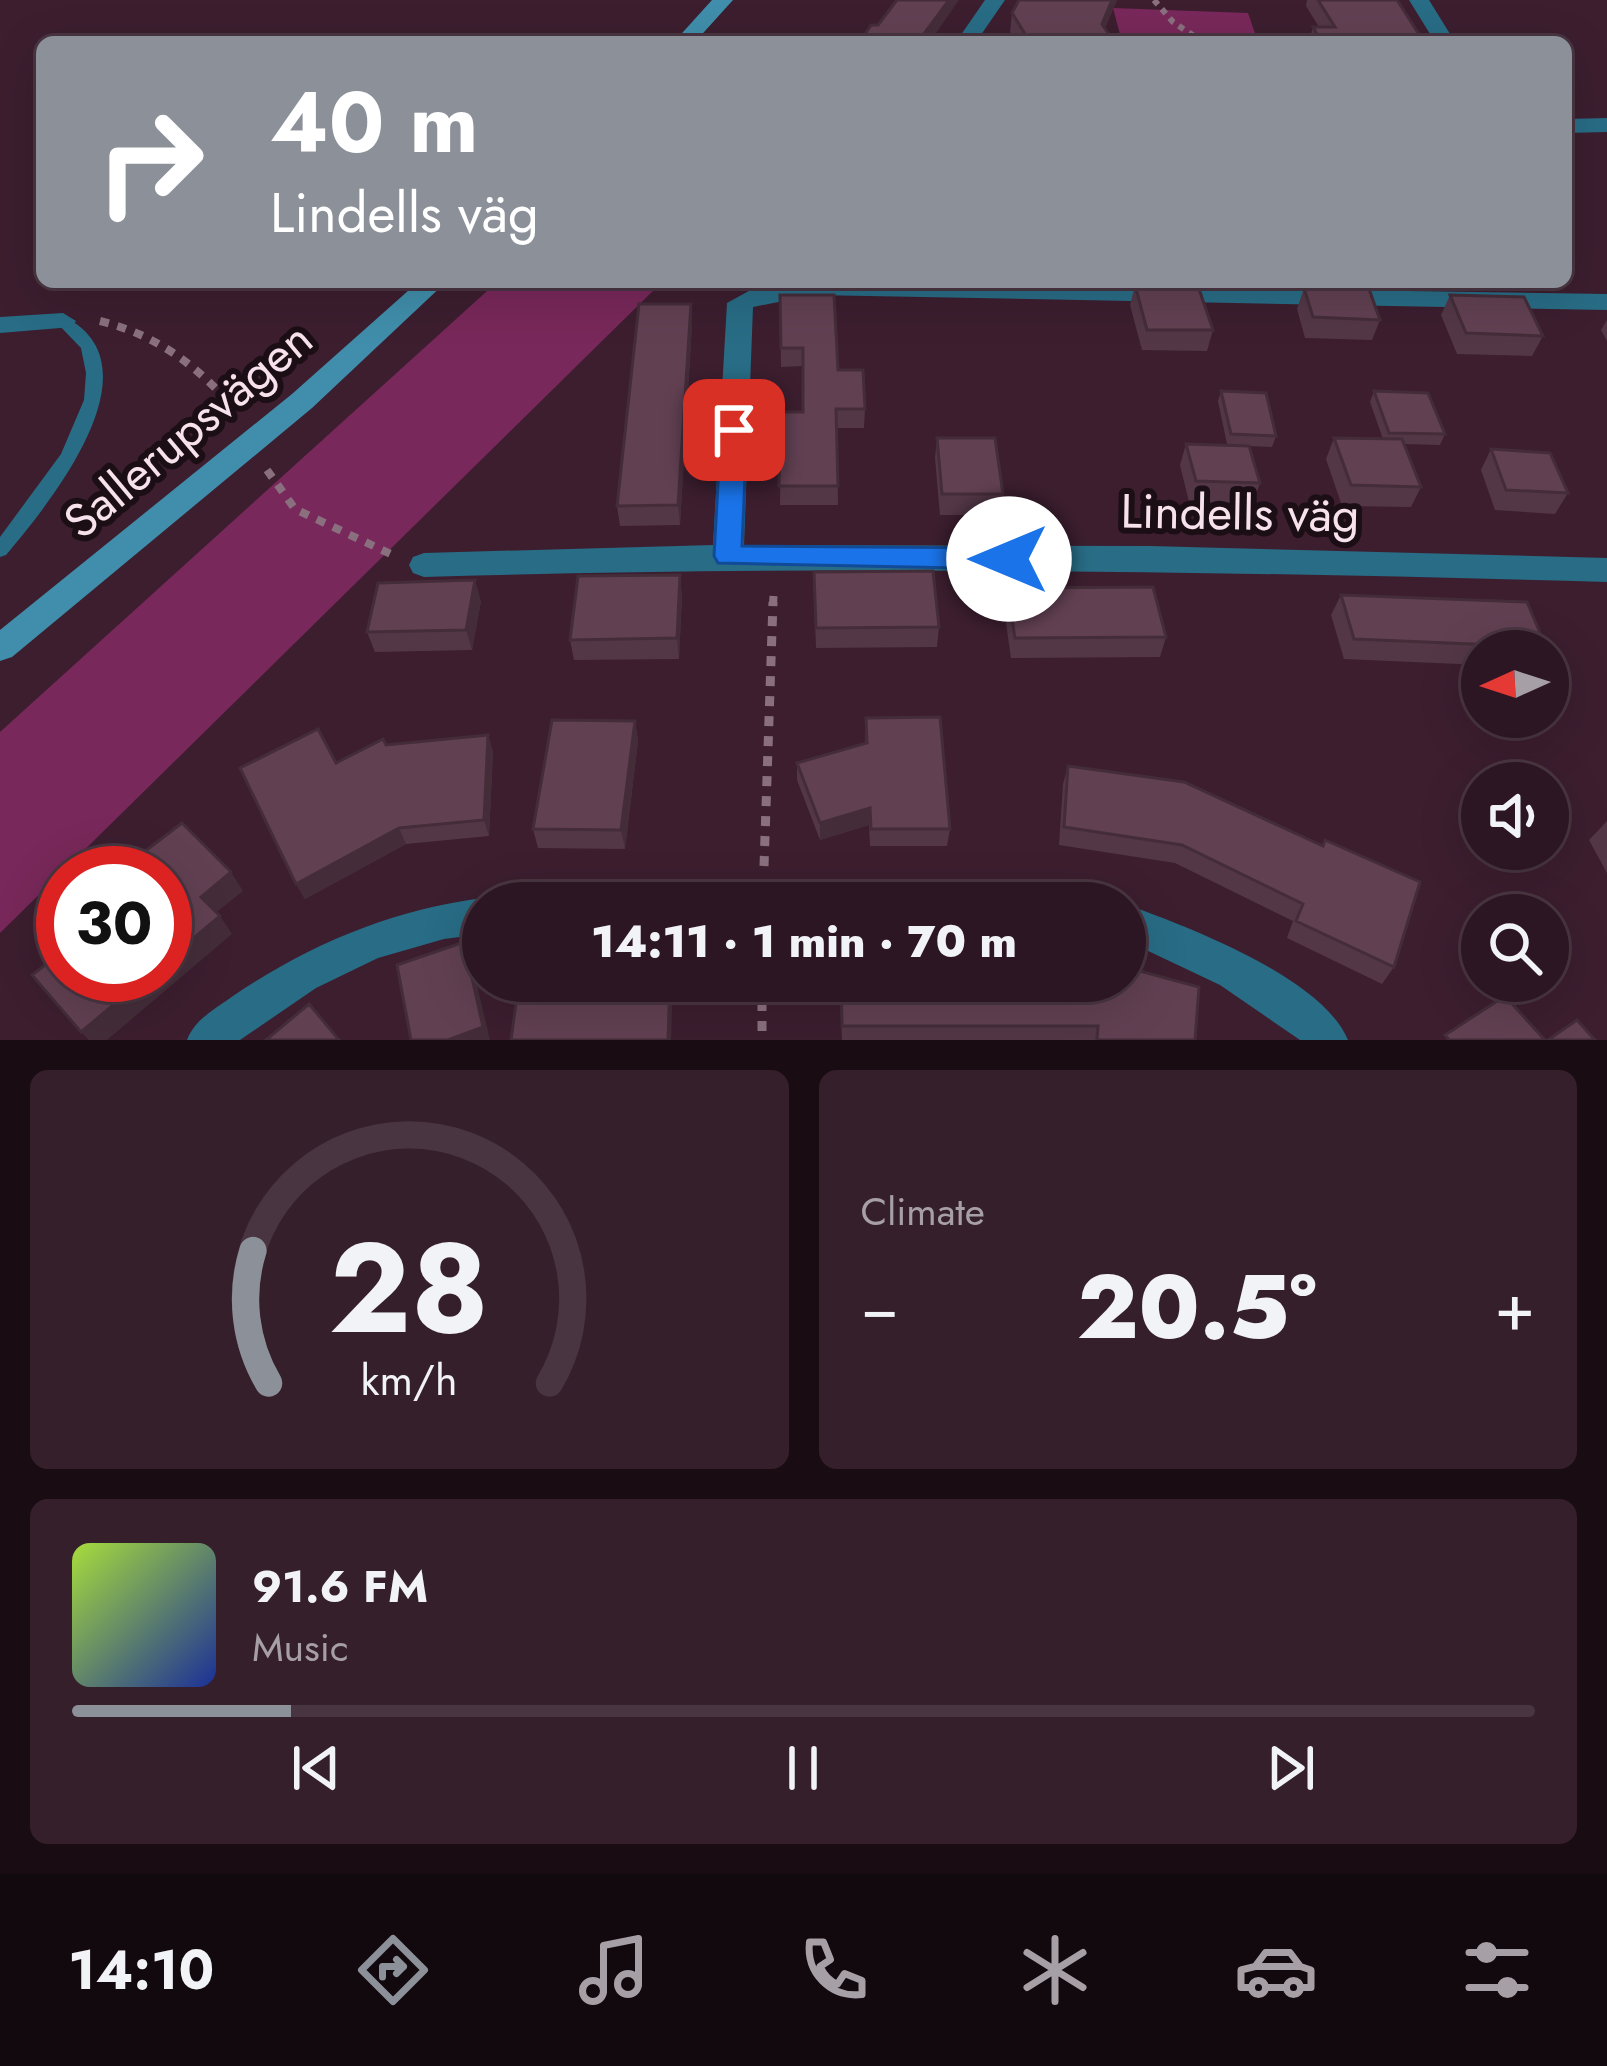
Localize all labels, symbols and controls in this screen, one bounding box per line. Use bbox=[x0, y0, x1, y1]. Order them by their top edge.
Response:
text: 40 m bbox=[270, 62, 478, 184]
icon: right bbox=[72, 84, 228, 240]
text: Lindells väg bbox=[270, 174, 539, 252]
street label: Sallerupsvägen bbox=[49, 305, 327, 555]
pin bbox=[683, 379, 785, 481]
icon: arrive bbox=[701, 397, 767, 463]
street label: Lindells väg bbox=[1120, 476, 1360, 550]
position arrow bbox=[946, 496, 1072, 622]
north arrow bbox=[1461, 630, 1569, 738]
map controls bbox=[1461, 630, 1569, 1002]
button: sound bbox=[1461, 762, 1569, 870]
speed limit sign: 30 bbox=[36, 846, 192, 1002]
button: search bbox=[1461, 894, 1569, 1002]
text: 14:11 · 1 min · 70 m bbox=[591, 909, 1017, 974]
text: Climate bbox=[861, 1183, 985, 1240]
text: 28 bbox=[329, 1198, 489, 1379]
text: 20.5° bbox=[1077, 1242, 1317, 1372]
text: − bbox=[861, 1259, 899, 1355]
text: + bbox=[1494, 1259, 1535, 1355]
text: km/h bbox=[361, 1348, 458, 1410]
text: 91.6 FM bbox=[252, 1554, 428, 1619]
text: Music bbox=[252, 1619, 349, 1676]
icon: previous bbox=[283, 1735, 349, 1801]
icon: pause bbox=[770, 1735, 836, 1801]
icon: next bbox=[1258, 1735, 1324, 1801]
icon: directions bbox=[351, 1928, 435, 2012]
icon: music bbox=[572, 1928, 656, 2012]
icon: phone bbox=[792, 1928, 876, 2012]
icon: climate bbox=[1013, 1928, 1097, 2012]
icon: car bbox=[1234, 1928, 1318, 2012]
icon: filters bbox=[1455, 1928, 1539, 2012]
text: 14:10 bbox=[68, 1931, 214, 2009]

